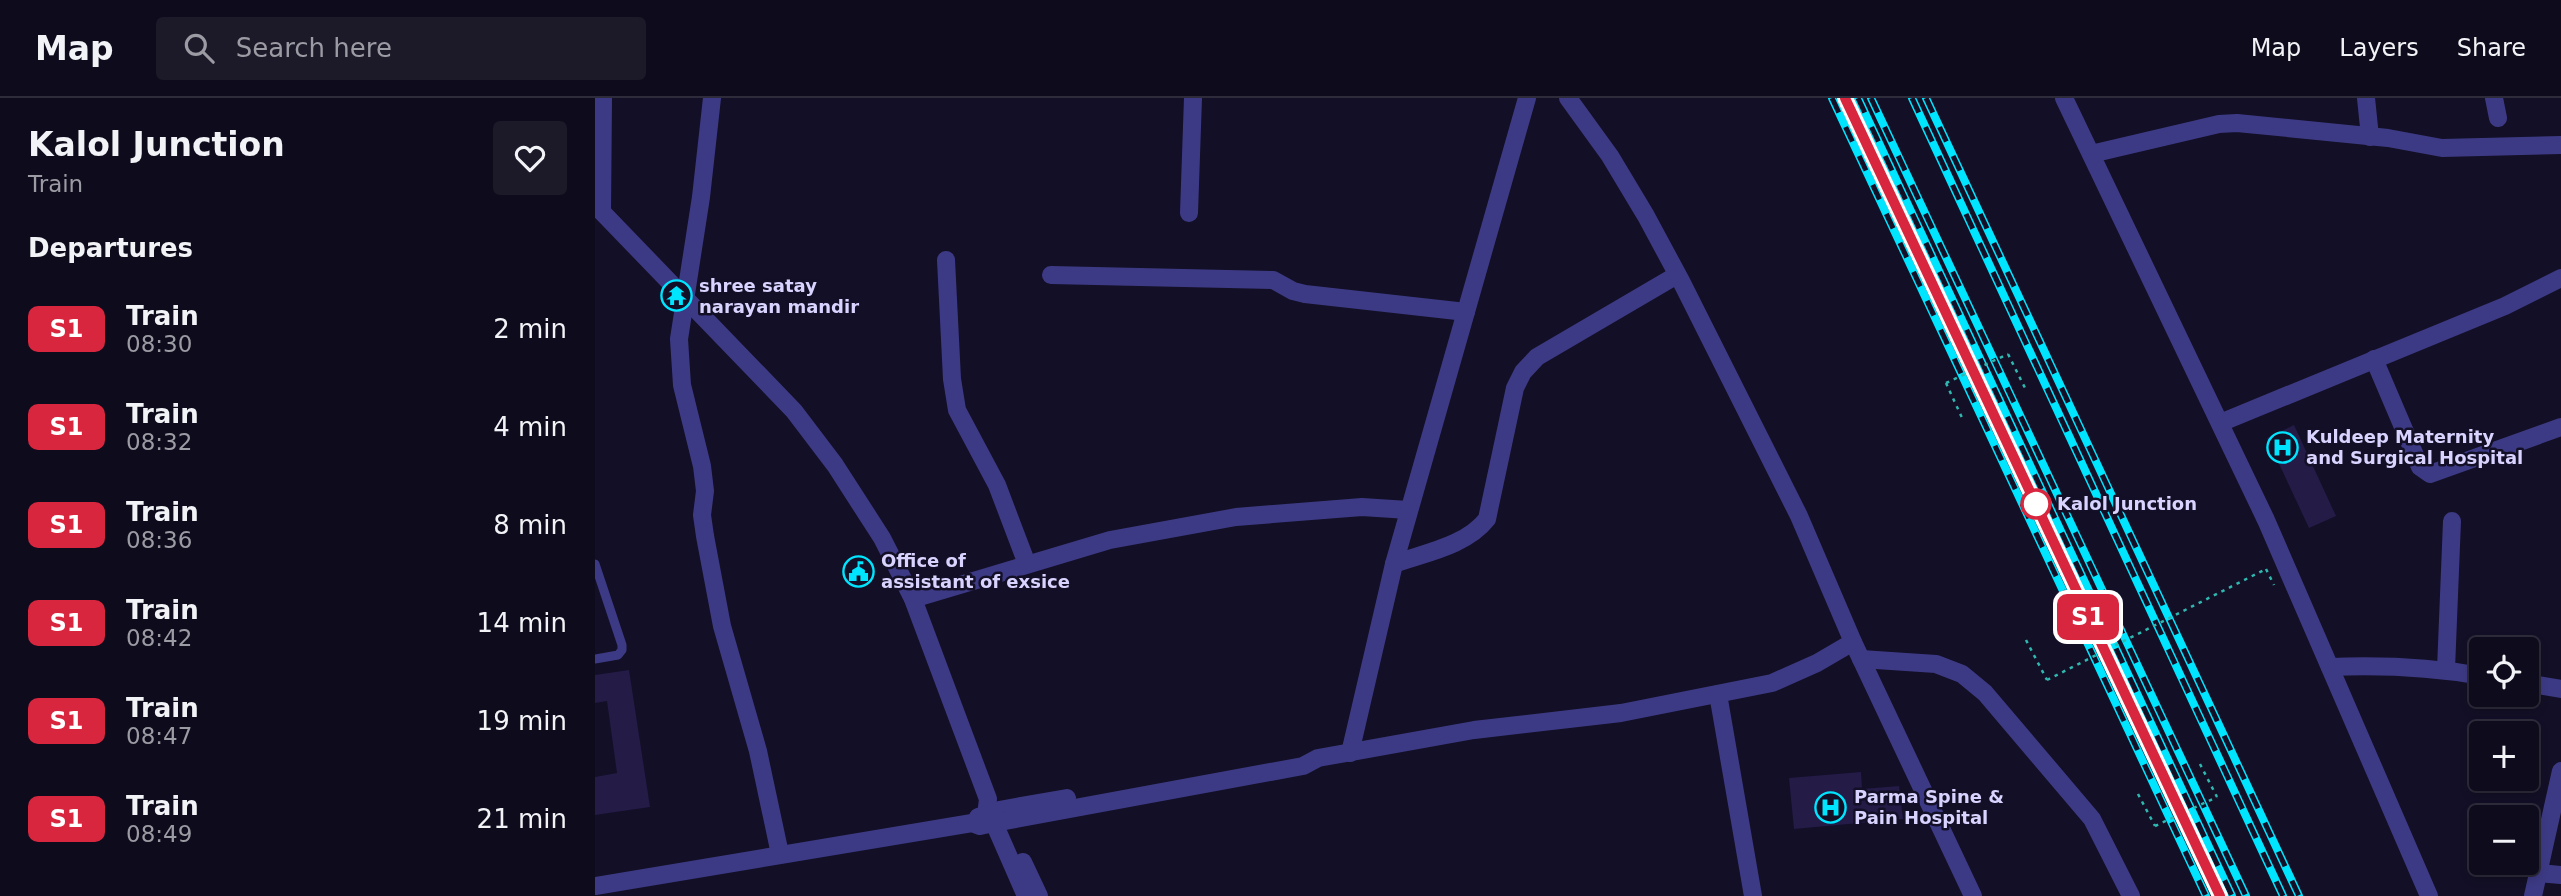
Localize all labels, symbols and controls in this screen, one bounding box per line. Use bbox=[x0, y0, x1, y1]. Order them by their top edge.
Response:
search box bbox=[156, 17, 646, 80]
text: Map bbox=[35, 29, 114, 68]
icon: search bbox=[180, 29, 218, 67]
text: Search here bbox=[236, 33, 392, 63]
text: Map bbox=[2251, 34, 2301, 62]
text: Layers bbox=[2339, 34, 2419, 62]
text: Share bbox=[2457, 34, 2526, 62]
button: heart bbox=[493, 121, 567, 195]
text: Kalol Junction bbox=[28, 125, 285, 164]
text: Train bbox=[28, 171, 83, 197]
text: Departures bbox=[28, 233, 193, 263]
place label: shree satay narayan mandir bbox=[699, 275, 859, 317]
temple icon: shree satay narayan mandir bbox=[659, 279, 693, 313]
text: Train bbox=[126, 301, 199, 331]
text: 2 min bbox=[493, 314, 567, 344]
text: S1 bbox=[50, 315, 83, 343]
text: 08:30 bbox=[126, 331, 192, 357]
text: Train bbox=[126, 399, 199, 429]
text: 4 min bbox=[493, 412, 567, 442]
text: S1 bbox=[50, 413, 83, 441]
place label: Kuldeep Maternity and Surgical Hospital bbox=[2306, 426, 2523, 468]
text: 08:32 bbox=[126, 429, 192, 455]
hospital icon: Kuldeep Maternity and Surgical Hospital bbox=[2266, 430, 2300, 464]
marker: Kalol Junction bbox=[2021, 489, 2051, 519]
place label: Kalol Junction bbox=[2057, 493, 2197, 514]
text: Train bbox=[126, 497, 199, 527]
text: 8 min bbox=[493, 510, 567, 540]
text: S1 bbox=[50, 511, 83, 539]
text: 08:36 bbox=[126, 527, 192, 553]
place label: Office of assistant of exsice bbox=[881, 550, 1070, 592]
public building icon: Office of assistant of exsice bbox=[841, 554, 875, 588]
line badge: S1 bbox=[2057, 594, 2119, 640]
text: Train bbox=[126, 595, 199, 625]
text: S1 bbox=[2071, 603, 2105, 631]
text: 14 min bbox=[477, 608, 567, 638]
text: S1 bbox=[50, 609, 83, 637]
text: 08:42 bbox=[126, 625, 192, 651]
map controls bbox=[2469, 637, 2539, 875]
button: locate bbox=[2469, 637, 2539, 707]
text: Train bbox=[126, 693, 199, 723]
text: 19 min bbox=[477, 706, 567, 736]
text: S1 bbox=[50, 707, 83, 735]
button: + bbox=[2469, 721, 2539, 791]
text: 08:47 bbox=[126, 723, 192, 749]
place label: Parma Spine & Pain Hospital bbox=[1854, 786, 2004, 828]
hospital icon: Parma Spine & Pain Hospital bbox=[1814, 790, 1848, 824]
text: Train bbox=[126, 791, 199, 821]
text: 21 min bbox=[477, 804, 567, 834]
text: S1 bbox=[50, 805, 83, 833]
button: − bbox=[2469, 805, 2539, 875]
text: 08:49 bbox=[126, 821, 192, 847]

